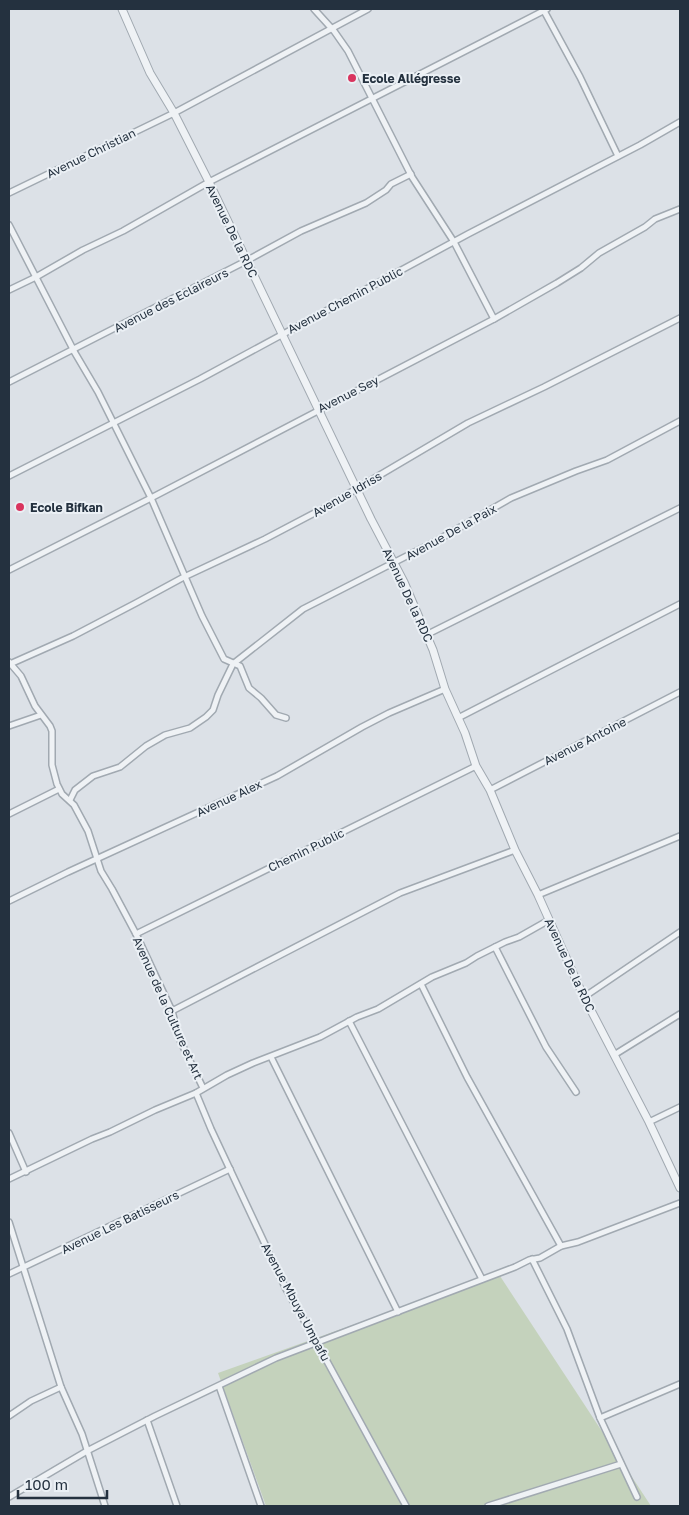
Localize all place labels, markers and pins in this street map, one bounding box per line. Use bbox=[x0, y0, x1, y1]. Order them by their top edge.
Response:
place label: Ecole Allégresse bbox=[362, 71, 461, 86]
marker: Ecole Allégresse bbox=[346, 72, 358, 84]
place label: Ecole Bifkan bbox=[30, 500, 103, 515]
marker: Ecole Bifkan bbox=[14, 501, 26, 513]

